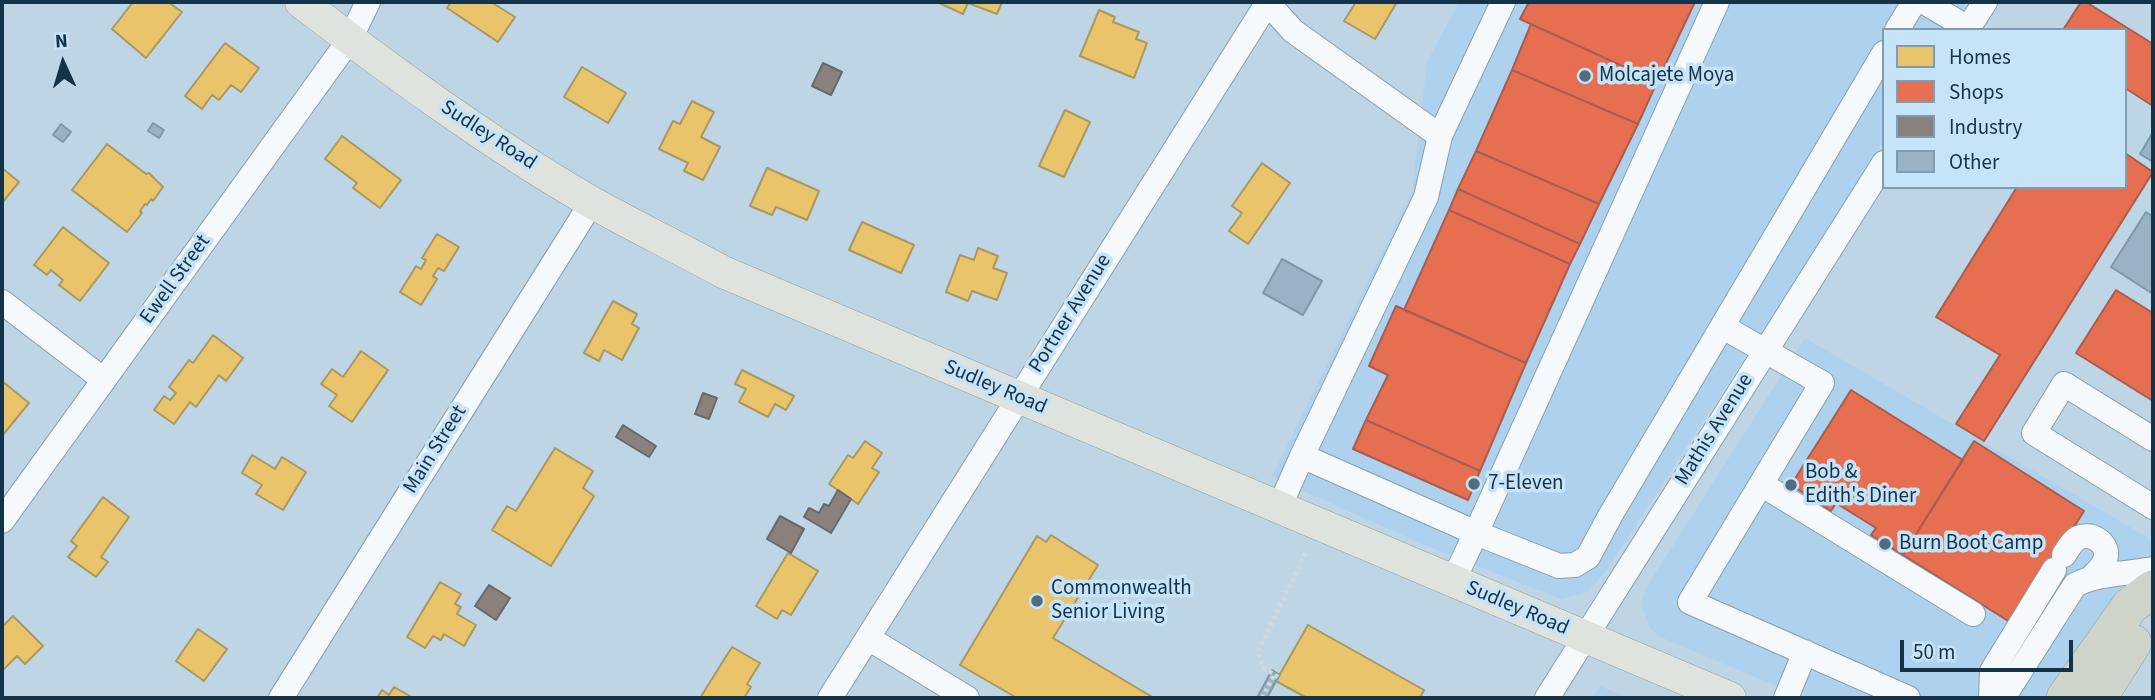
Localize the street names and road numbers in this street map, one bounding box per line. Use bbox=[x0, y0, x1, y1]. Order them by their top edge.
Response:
street label: Sudley Road bbox=[435, 96, 541, 176]
street label: Ewell Street bbox=[135, 231, 217, 329]
street label: Portner Avenue bbox=[1024, 250, 1118, 378]
street label: Sudley Road bbox=[940, 355, 1050, 421]
street label: Mathis Avenue bbox=[1671, 369, 1759, 491]
street label: Main Street bbox=[399, 401, 473, 499]
street label: Sudley Road bbox=[1462, 576, 1572, 642]

